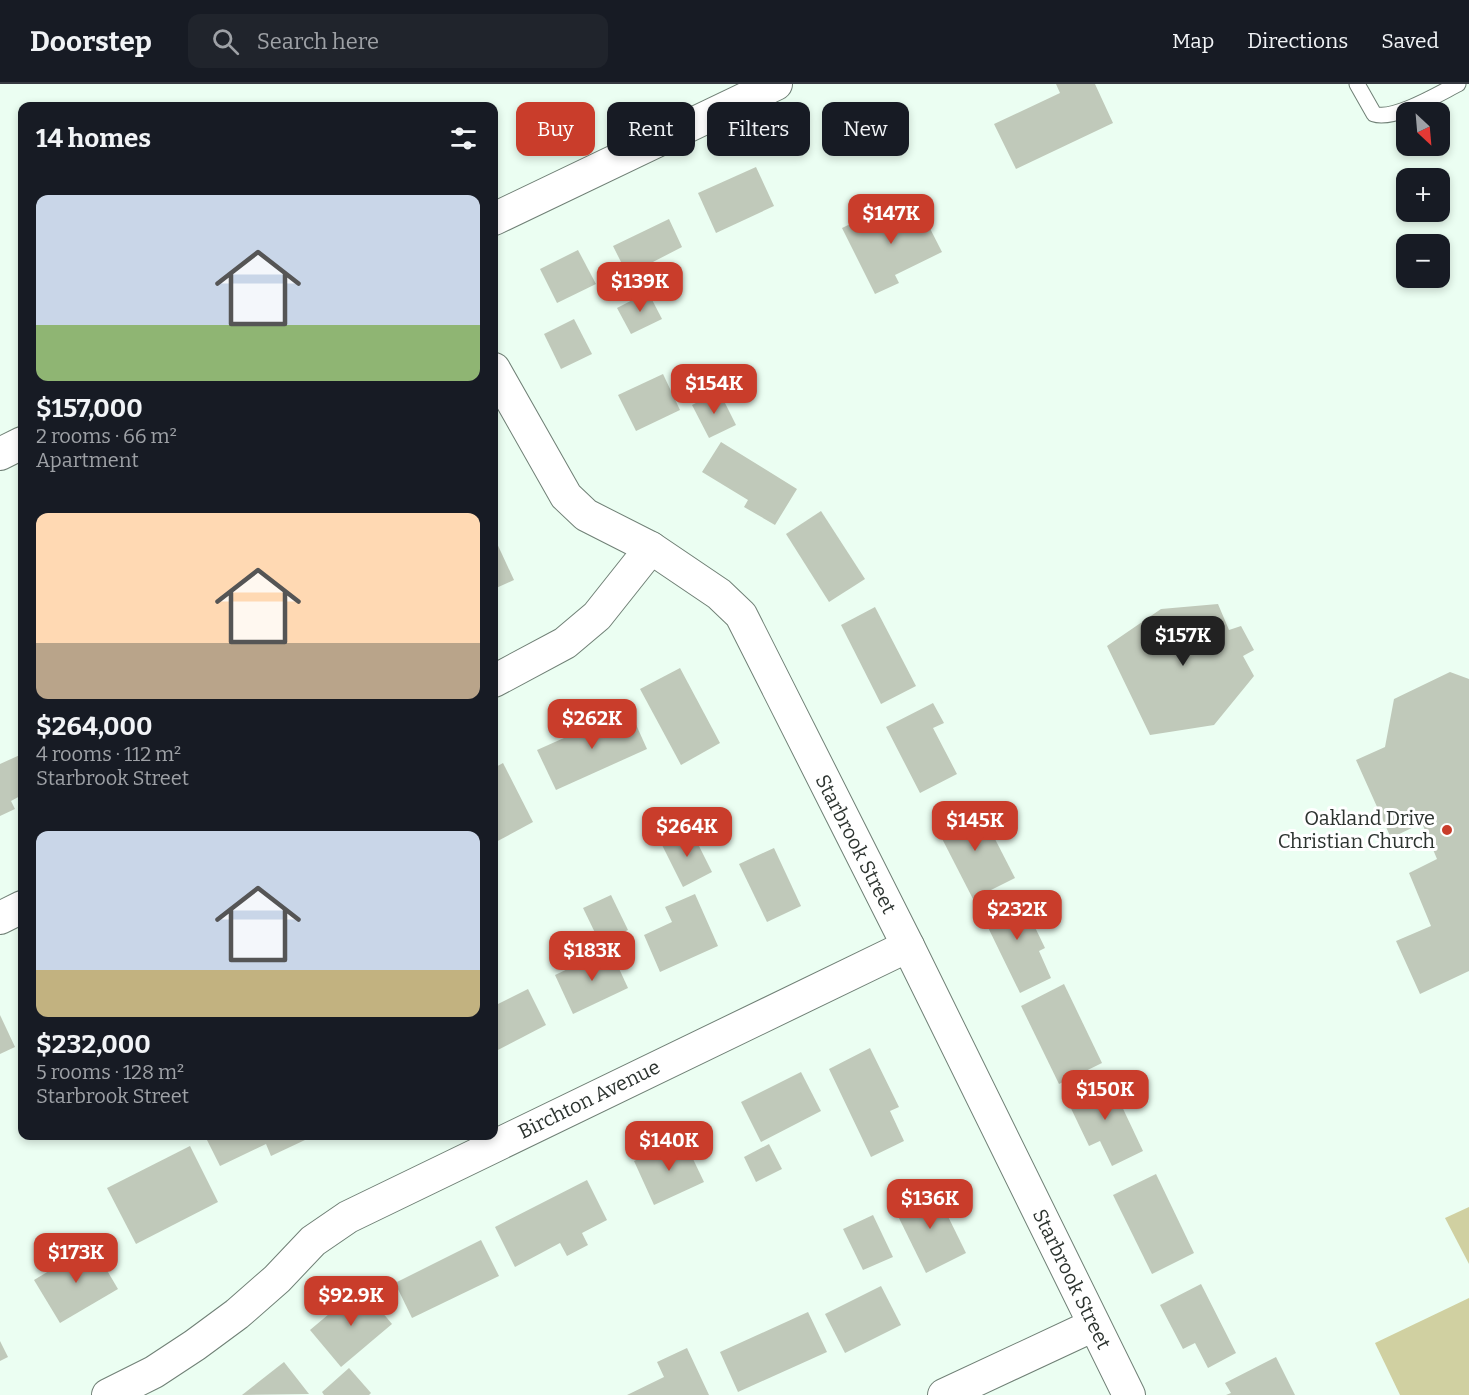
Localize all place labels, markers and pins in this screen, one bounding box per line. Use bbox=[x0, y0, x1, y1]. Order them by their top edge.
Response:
pin: $147K bbox=[849, 194, 933, 245]
pin: $139K bbox=[598, 262, 682, 313]
pin: $154K bbox=[672, 364, 756, 415]
pin: $157K bbox=[1141, 616, 1225, 667]
pin: $262K bbox=[550, 699, 634, 750]
pin: $145K bbox=[933, 801, 1017, 852]
place label: Oakland Drive Christian Church bbox=[1278, 806, 1436, 853]
pin: $264K bbox=[645, 807, 729, 858]
marker: Oakland Drive Christian Church bbox=[1440, 823, 1454, 837]
pin: $232K bbox=[975, 890, 1059, 941]
pin: $183K bbox=[550, 931, 634, 982]
pin: $150K bbox=[1063, 1070, 1147, 1121]
pin: $140K bbox=[627, 1121, 711, 1172]
pin: $136K bbox=[888, 1179, 972, 1230]
pin: $173K bbox=[34, 1233, 118, 1284]
pin: $92.9K bbox=[302, 1276, 400, 1327]

